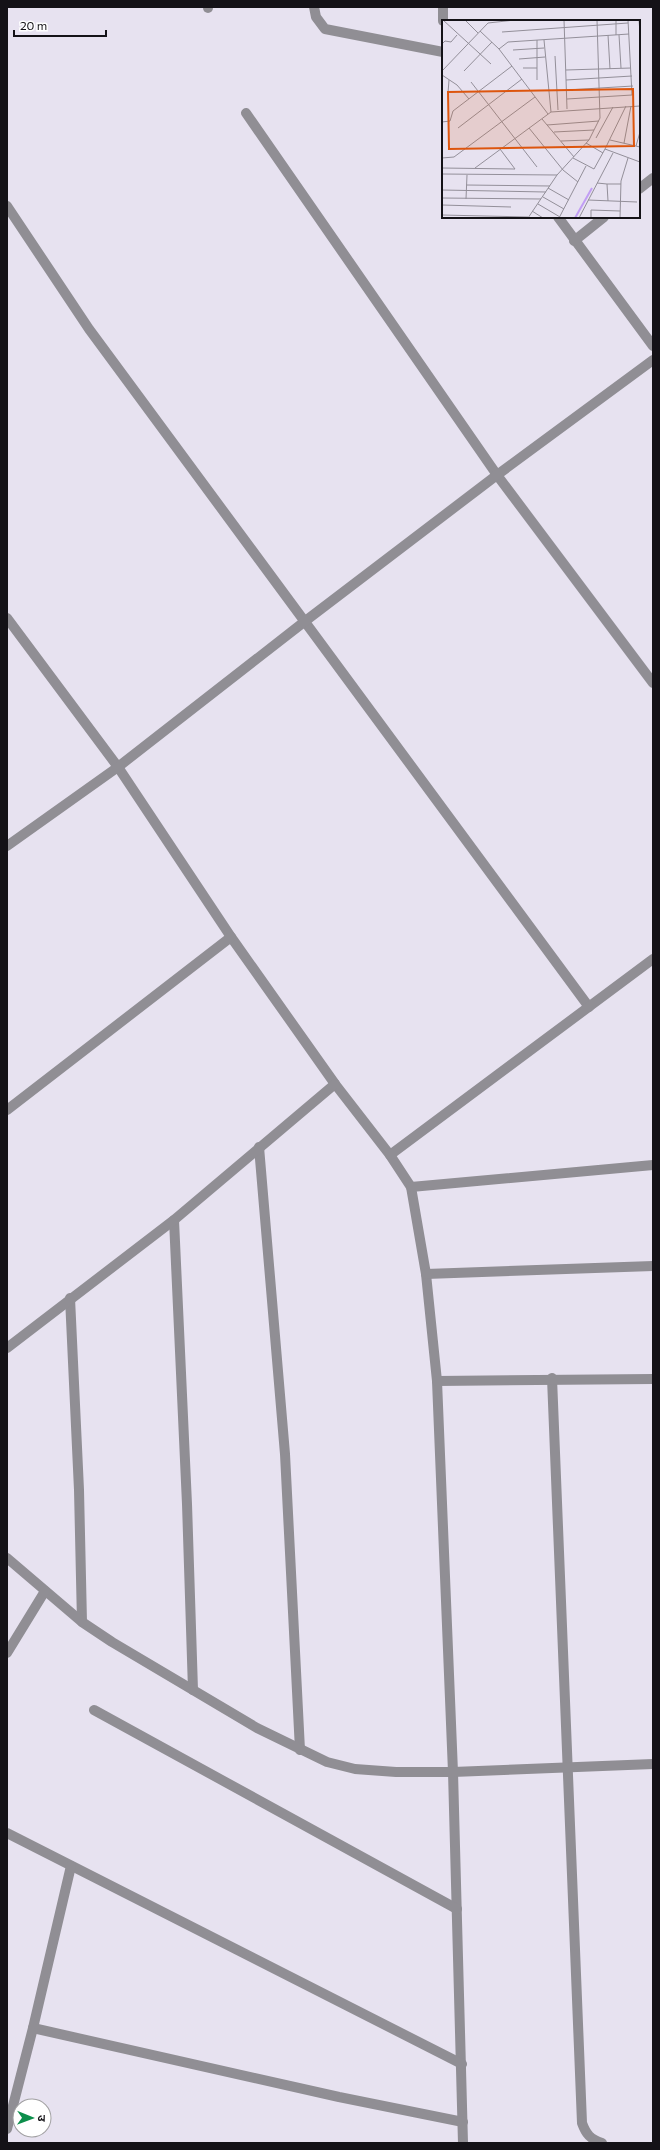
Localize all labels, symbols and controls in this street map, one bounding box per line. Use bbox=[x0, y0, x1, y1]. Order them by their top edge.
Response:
scale bar bbox=[14, 12, 106, 38]
text: 20 m bbox=[20, 18, 47, 32]
inset map bbox=[442, 20, 640, 218]
north arrow bbox=[12, 2098, 52, 2138]
text: उ bbox=[36, 2115, 49, 2122]

